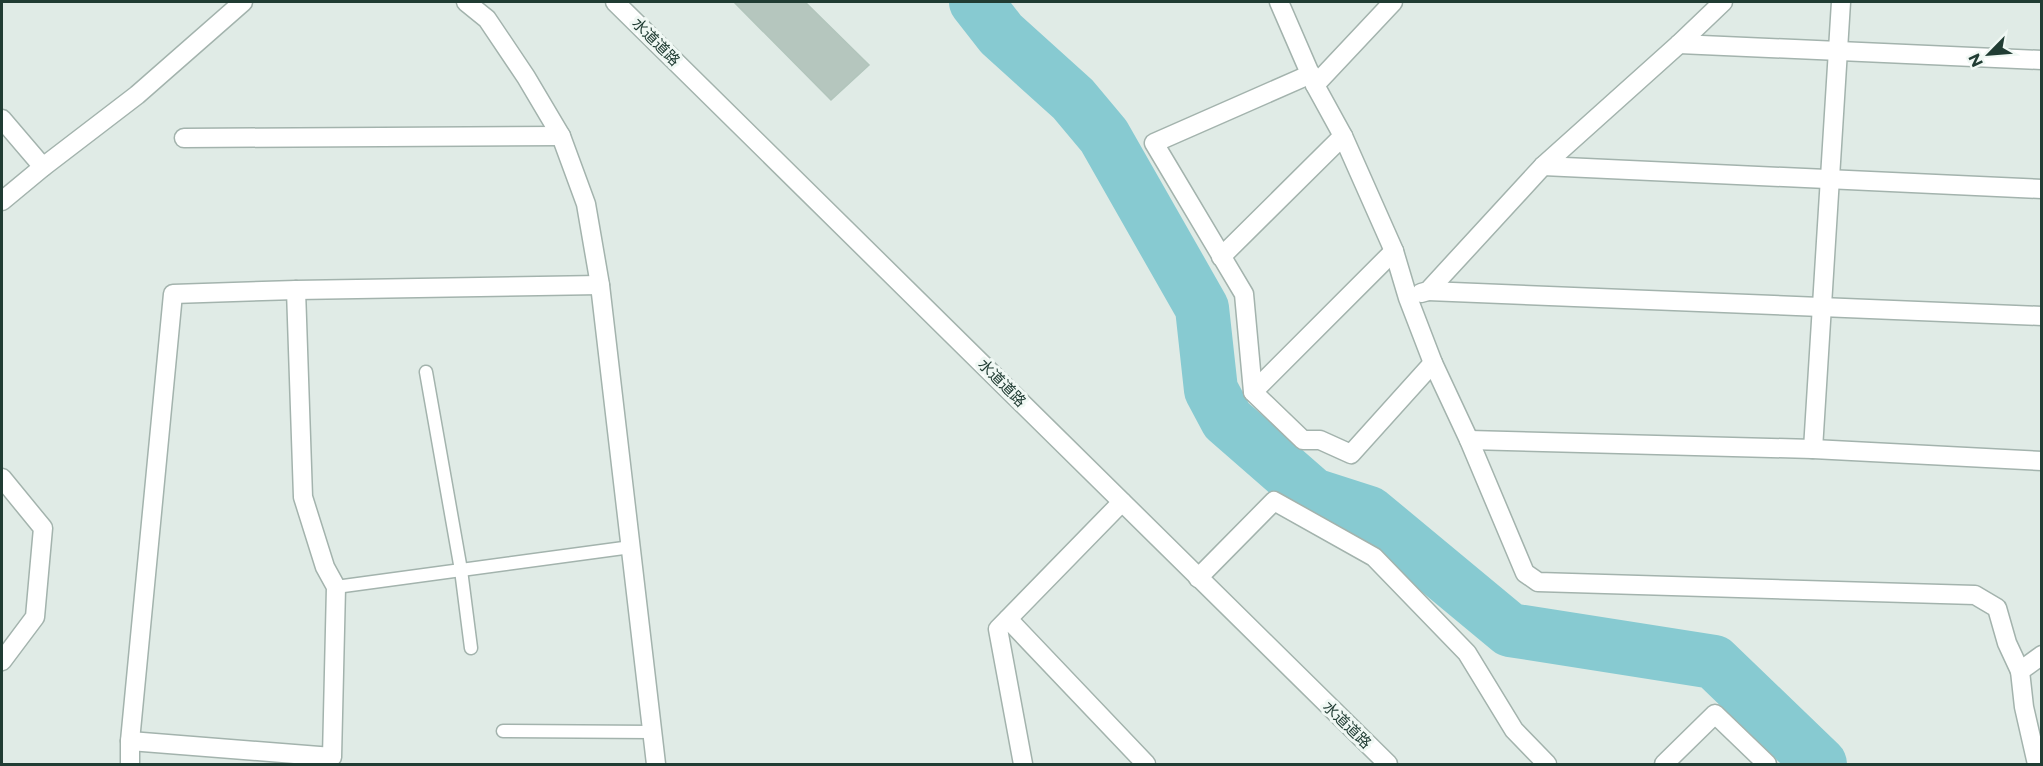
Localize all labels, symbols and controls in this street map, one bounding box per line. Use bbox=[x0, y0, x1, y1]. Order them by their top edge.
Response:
street label: 水道道路 bbox=[628, 14, 684, 70]
north arrow bbox=[1959, 24, 2019, 84]
text: N bbox=[1965, 50, 1987, 70]
street label: 水道道路 bbox=[974, 355, 1030, 411]
street label: 水道道路 bbox=[1319, 697, 1376, 752]

